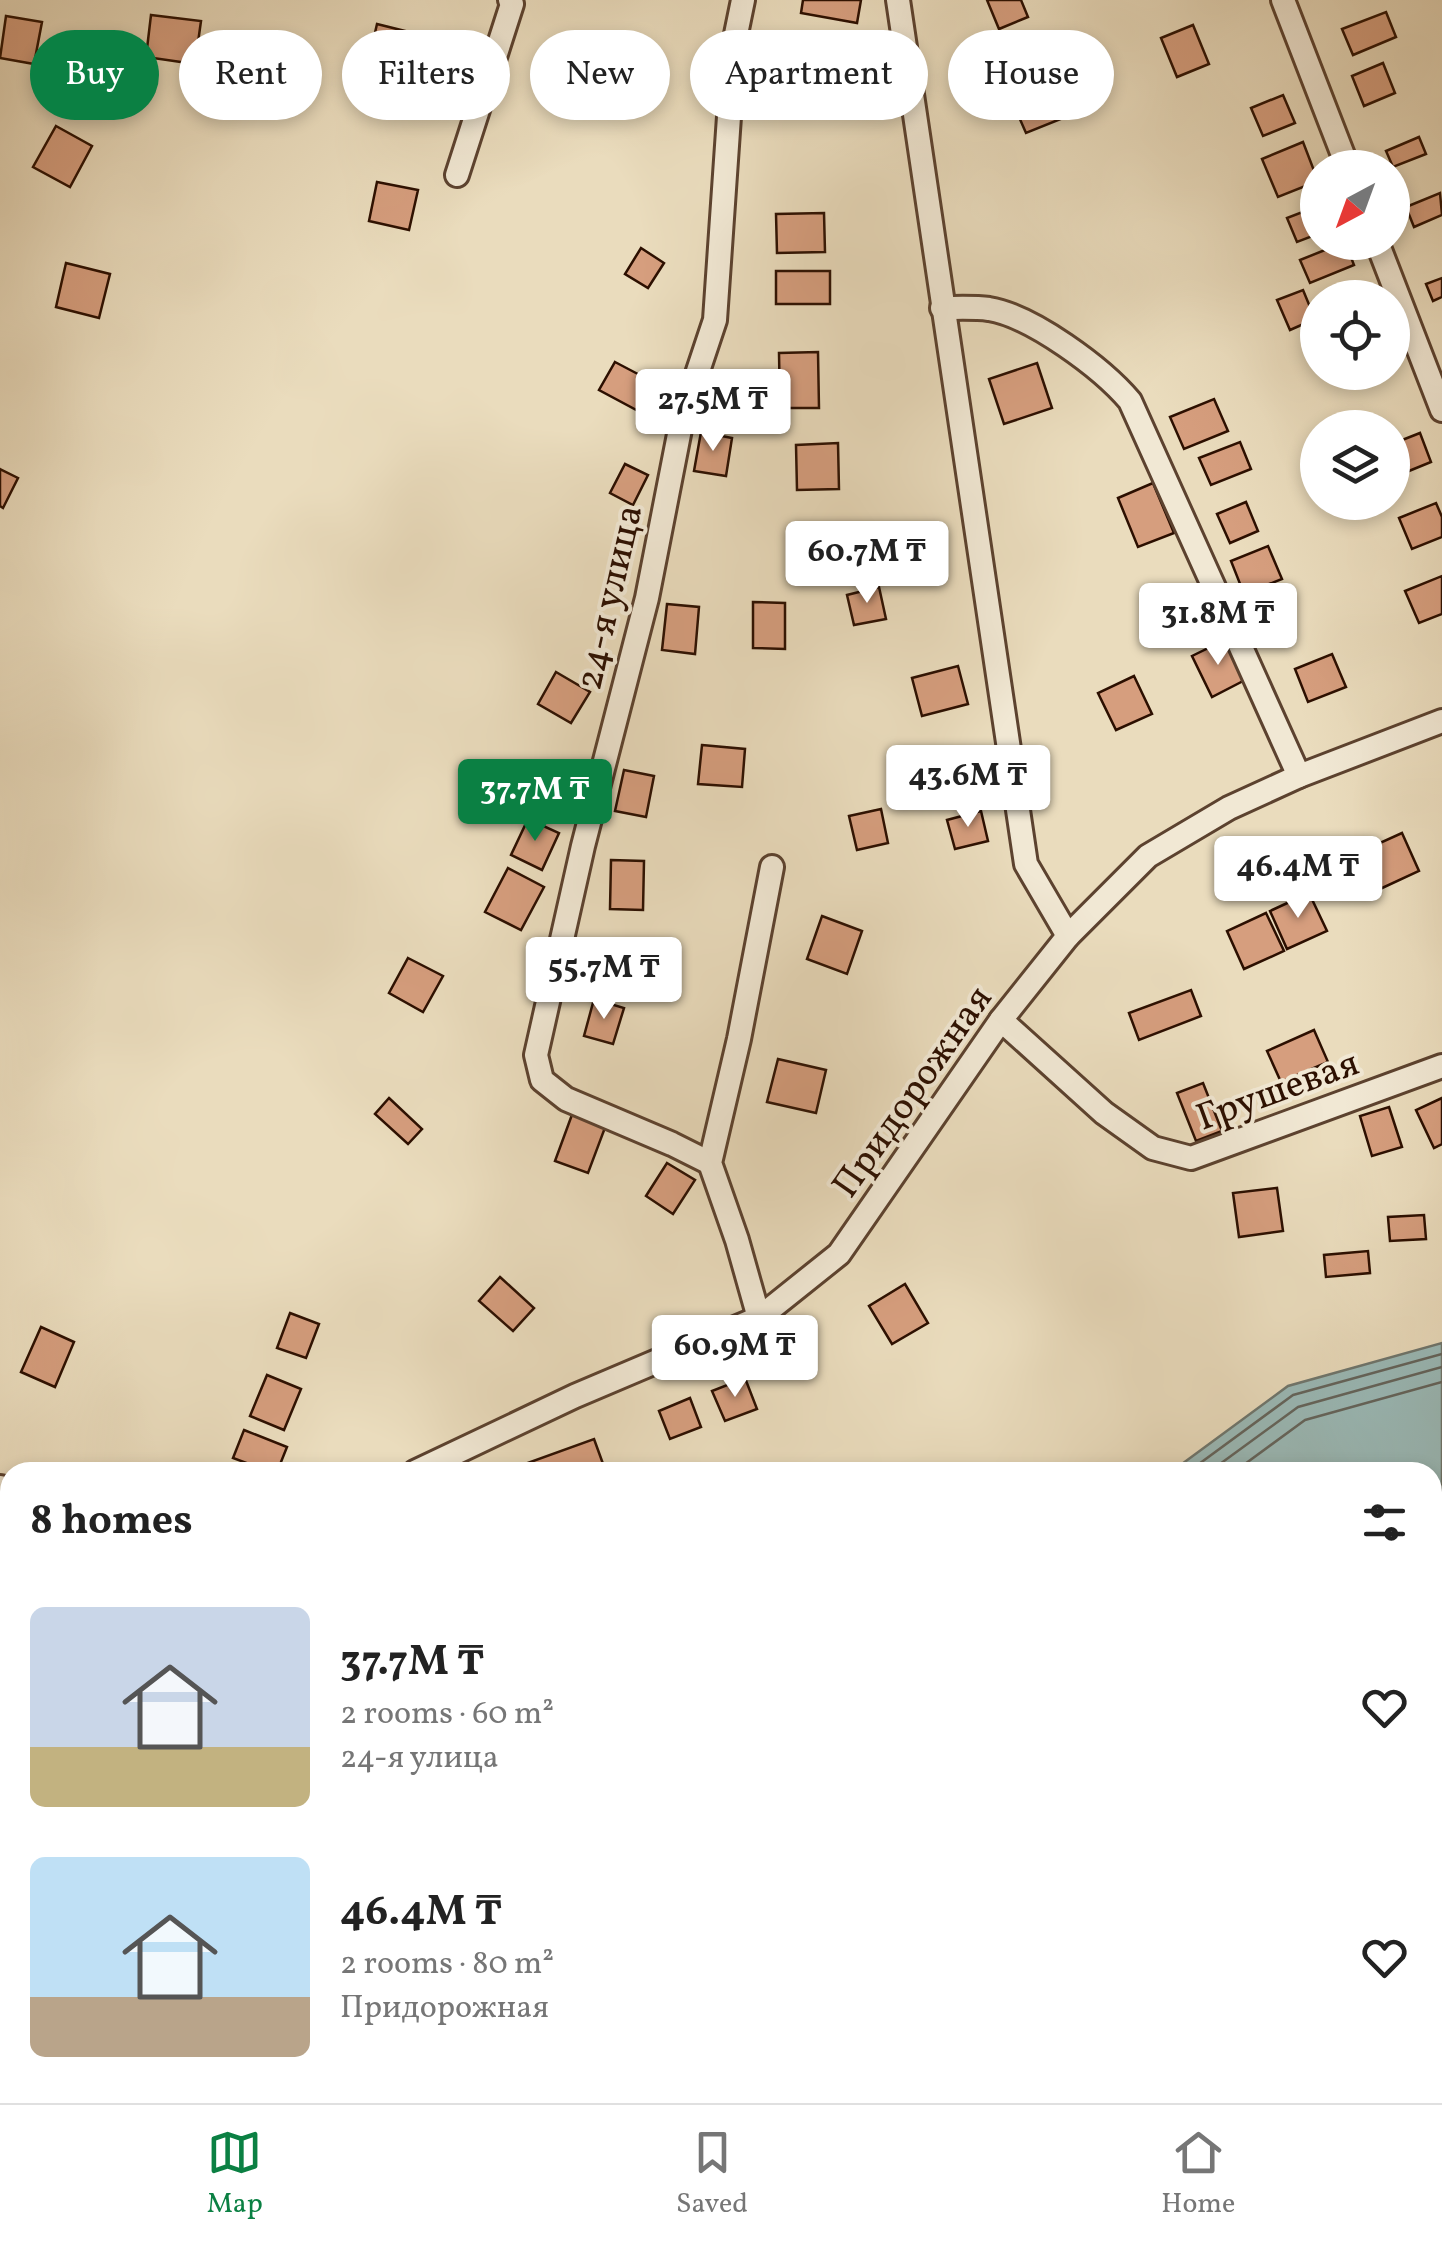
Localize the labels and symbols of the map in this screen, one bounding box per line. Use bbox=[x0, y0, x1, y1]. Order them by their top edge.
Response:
north arrow bbox=[1300, 150, 1410, 260]
pin: 27.5M ₸ bbox=[621, 369, 805, 454]
street label: 24-я улица bbox=[564, 500, 658, 696]
pin: 60.7M ₸ bbox=[775, 521, 959, 606]
pin: 31.8M ₸ bbox=[1126, 583, 1310, 668]
pin: 43.6M ₸ bbox=[876, 745, 1060, 830]
pin: 37.7M ₸ bbox=[443, 759, 627, 844]
pin: 46.4M ₸ bbox=[1206, 836, 1390, 921]
pin: 55.7M ₸ bbox=[512, 937, 696, 1022]
street label: Придорожная bbox=[821, 976, 1007, 1210]
street label: Грушевая bbox=[1190, 1038, 1367, 1146]
pin: 60.9M ₸ bbox=[643, 1315, 827, 1400]

